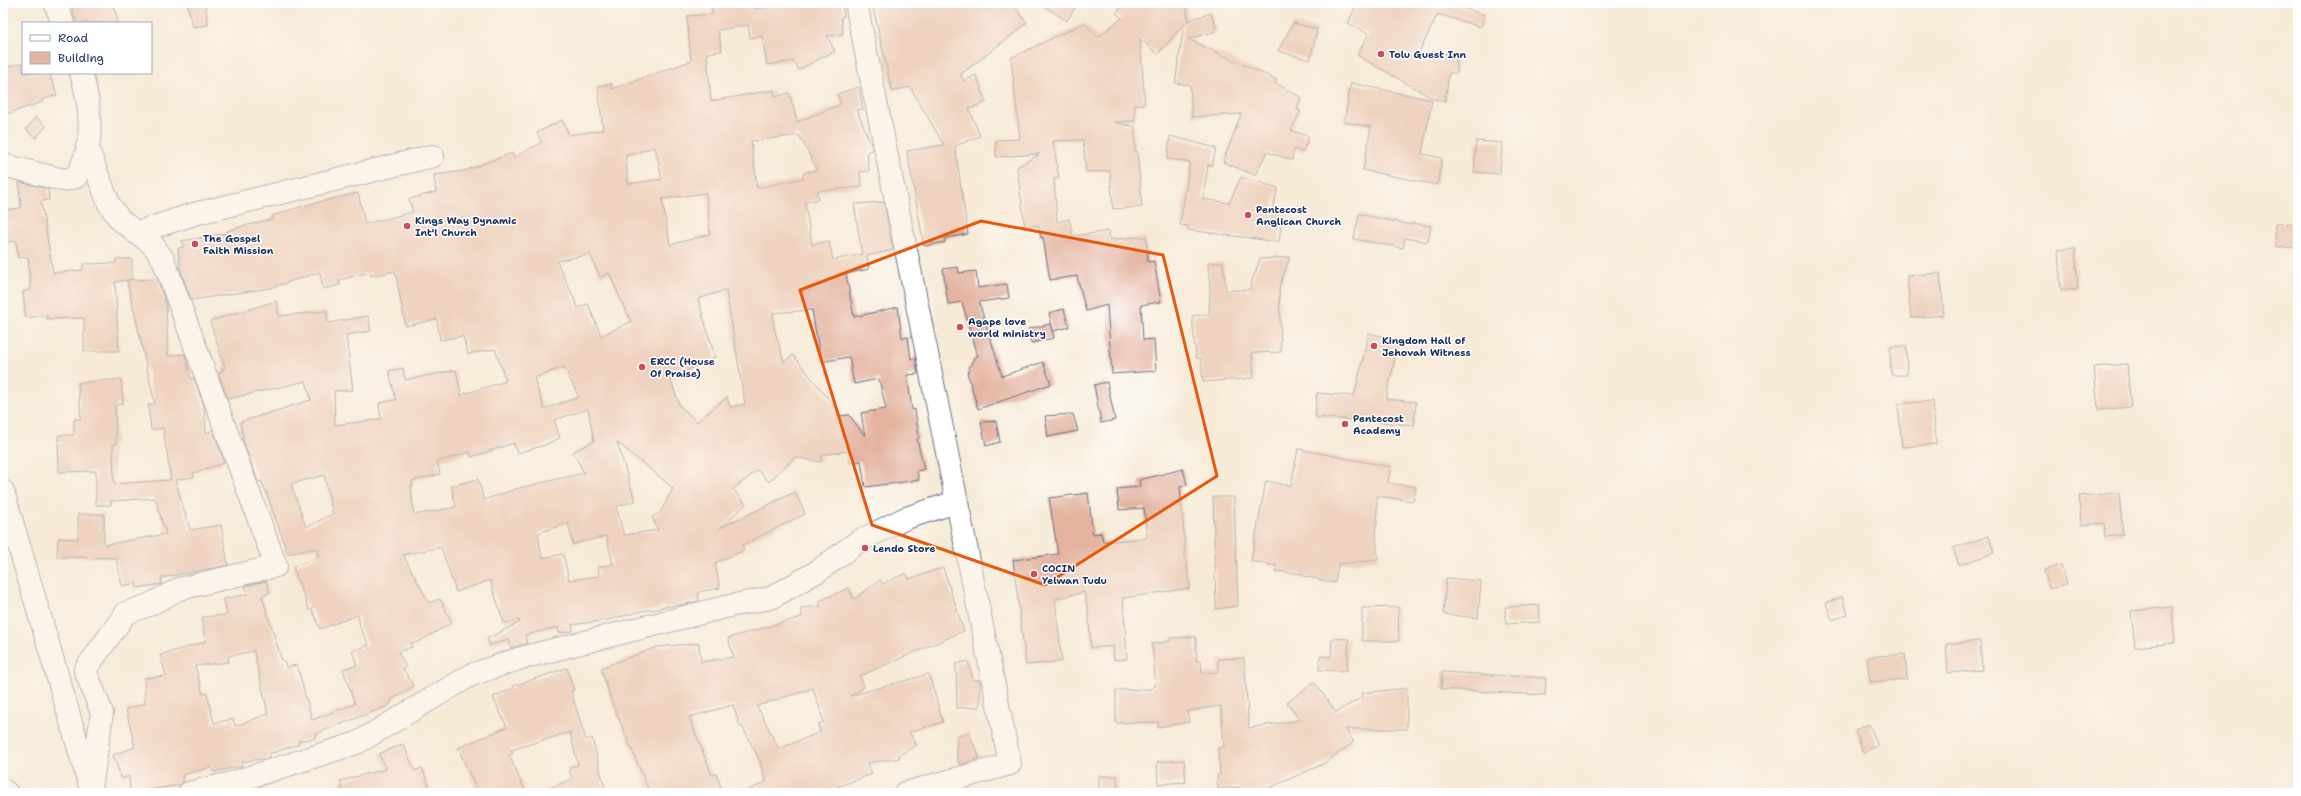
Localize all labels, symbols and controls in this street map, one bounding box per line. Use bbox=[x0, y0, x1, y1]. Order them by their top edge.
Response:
legend bbox=[22, 22, 152, 74]
text: Road bbox=[58, 30, 89, 46]
place label: Tolu Guest Inn bbox=[1389, 48, 1467, 61]
marker: Tolu Guest Inn bbox=[1376, 49, 1386, 59]
text: Building bbox=[58, 50, 104, 66]
place label: Pentecost Anglican Church bbox=[1256, 203, 1341, 228]
marker: Pentecost Anglican Church bbox=[1243, 210, 1253, 220]
place label: Kings Way Dynamic Int'l Church bbox=[415, 214, 516, 239]
marker: Kings Way Dynamic Int'l Church bbox=[402, 221, 412, 231]
place label: The Gospel Faith Mission bbox=[203, 232, 274, 257]
marker: The Gospel Faith Mission bbox=[190, 239, 200, 249]
place label: Agape love world ministry bbox=[968, 315, 1046, 340]
marker: Agape love world ministry bbox=[955, 322, 965, 332]
place label: Kingdom Hall of Jehovah Witness bbox=[1382, 334, 1471, 359]
marker: Kingdom Hall of Jehovah Witness bbox=[1369, 341, 1379, 351]
place label: ERCC (House Of Praise) bbox=[650, 355, 715, 380]
marker: ERCC (House Of Praise) bbox=[637, 362, 647, 372]
place label: Pentecost Academy bbox=[1353, 412, 1404, 437]
marker: Pentecost Academy bbox=[1340, 419, 1350, 429]
place label: Lendo Store bbox=[873, 542, 935, 555]
marker: Lendo Store bbox=[860, 543, 870, 553]
place label: COCIN Yelwan Tudu bbox=[1042, 562, 1107, 587]
marker: COCIN Yelwan Tudu bbox=[1029, 569, 1039, 579]

